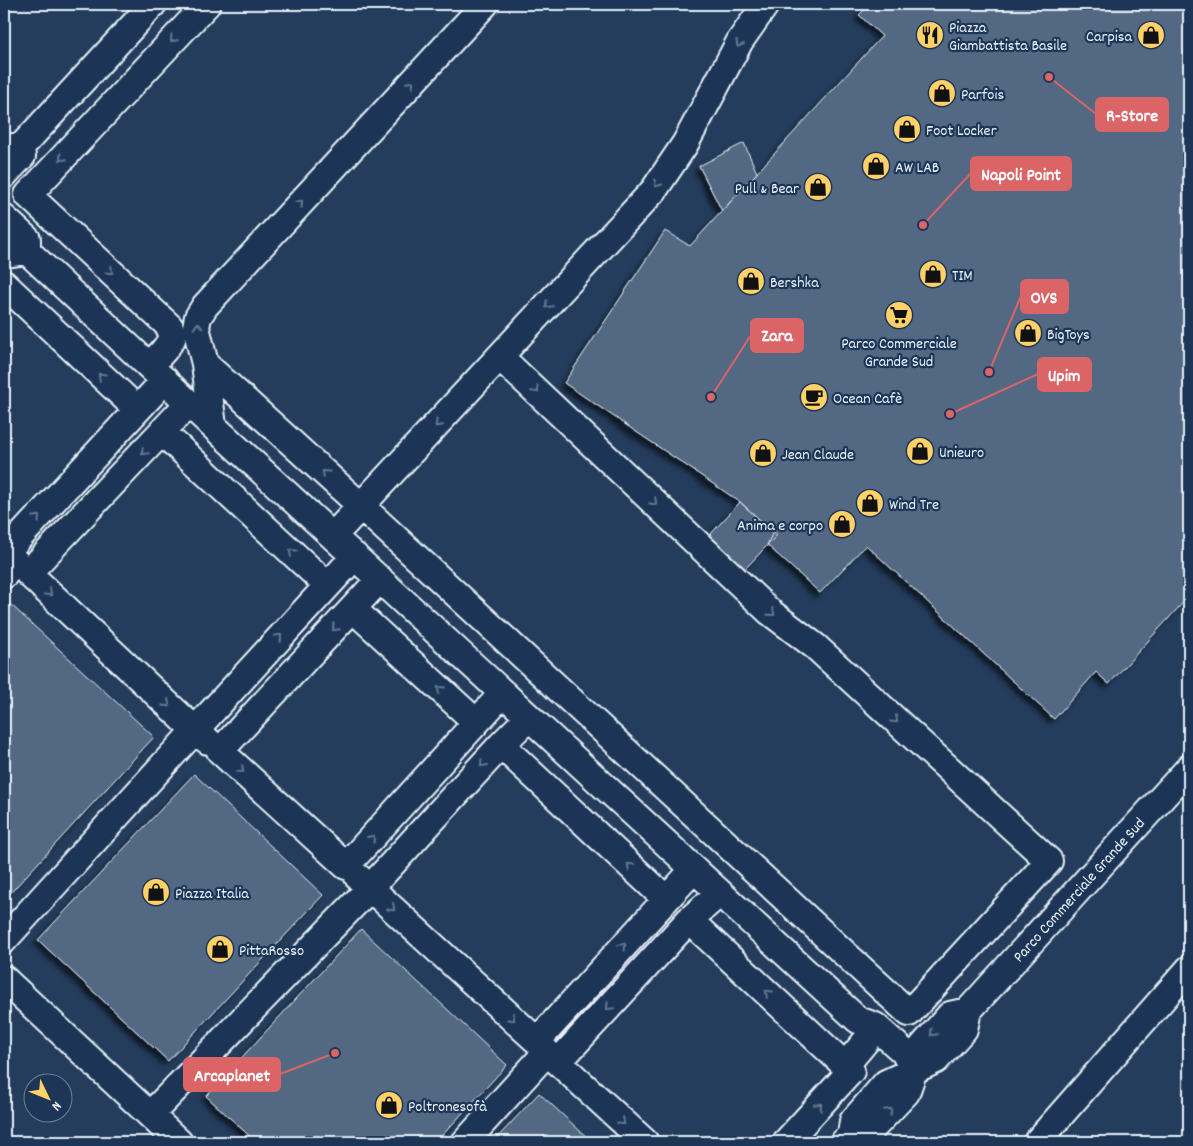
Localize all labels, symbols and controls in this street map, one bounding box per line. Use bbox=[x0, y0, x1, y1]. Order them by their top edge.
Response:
place label: Piazza Giambattista Basile bbox=[949, 17, 1067, 58]
restaurant icon: Piazza Giambattista Basile bbox=[915, 20, 945, 50]
shop icon: Carpisa bbox=[1136, 20, 1166, 50]
place label: Carpisa bbox=[1086, 26, 1132, 49]
one-way arrow bbox=[170, 34, 179, 43]
one-way arrow bbox=[735, 39, 745, 48]
shop icon: Parfois bbox=[927, 78, 957, 108]
one-way arrow bbox=[405, 81, 414, 90]
place label: Parfois bbox=[961, 84, 1004, 107]
callout: R-Store bbox=[1096, 98, 1168, 131]
text: R-Store bbox=[1106, 105, 1158, 130]
shop icon: Foot Locker bbox=[892, 114, 922, 144]
place label: Foot Locker bbox=[926, 120, 997, 143]
shop icon: AW LAB bbox=[861, 151, 891, 181]
one-way arrow bbox=[59, 152, 68, 161]
place label: AW LAB bbox=[895, 157, 939, 180]
callout: Napoli Point bbox=[971, 157, 1071, 190]
text: Napoli Point bbox=[981, 164, 1061, 189]
shop icon: Pull & Bear bbox=[803, 172, 833, 202]
place label: Pull & Bear bbox=[735, 178, 799, 201]
one-way arrow bbox=[654, 179, 663, 188]
one-way arrow bbox=[294, 199, 303, 208]
shop icon: TIM bbox=[918, 259, 948, 289]
one-way arrow bbox=[105, 265, 114, 274]
place label: TIM bbox=[952, 265, 973, 288]
shop icon: Bershka bbox=[736, 266, 766, 296]
place label: Bershka bbox=[770, 272, 819, 295]
callout: OVS bbox=[1021, 280, 1068, 313]
text: OVS bbox=[1031, 287, 1058, 312]
one-way arrow bbox=[545, 299, 554, 308]
supermarket icon: Parco Commerciale Grande Sud bbox=[884, 300, 914, 330]
shop icon: BigToys bbox=[1013, 318, 1043, 348]
callout: Zara bbox=[751, 319, 803, 352]
one-way arrow bbox=[193, 321, 203, 329]
place label: BigToys bbox=[1047, 324, 1090, 347]
text: Zara bbox=[761, 325, 793, 350]
place label: Parco Commerciale Grande Sud bbox=[841, 333, 957, 374]
callout: Upim bbox=[1038, 358, 1091, 391]
text: Upim bbox=[1048, 365, 1080, 390]
one-way arrow bbox=[98, 373, 107, 382]
cafe icon: Ocean Cafè bbox=[799, 382, 829, 412]
one-way arrow bbox=[530, 384, 539, 393]
place label: Ocean Cafè bbox=[833, 388, 902, 411]
one-way arrow bbox=[435, 418, 444, 427]
shop icon: Unieuro bbox=[905, 436, 935, 466]
shop icon: Jean Claude bbox=[748, 438, 778, 468]
place label: Unieuro bbox=[939, 442, 984, 465]
place label: Jean Claude bbox=[782, 444, 854, 467]
one-way arrow bbox=[141, 446, 150, 455]
one-way arrow bbox=[322, 470, 331, 479]
shop icon: Wind Tre bbox=[855, 488, 885, 518]
place label: Wind Tre bbox=[889, 494, 939, 517]
one-way arrow bbox=[648, 496, 657, 505]
shop icon: Anima e corpo bbox=[827, 509, 857, 539]
one-way arrow bbox=[31, 514, 40, 523]
place label: Anima e corpo bbox=[737, 515, 823, 538]
one-way arrow bbox=[288, 549, 297, 558]
one-way arrow bbox=[43, 587, 52, 596]
one-way arrow bbox=[767, 608, 776, 617]
one-way arrow bbox=[332, 622, 341, 631]
one-way arrow bbox=[273, 634, 282, 643]
one-way arrow bbox=[437, 686, 446, 695]
one-way arrow bbox=[162, 698, 171, 707]
one-way arrow bbox=[889, 714, 898, 723]
one-way arrow bbox=[480, 759, 489, 768]
one-way arrow bbox=[235, 764, 244, 773]
street label: Parco Commerciale Grande Sud bbox=[1008, 813, 1151, 968]
one-way arrow bbox=[366, 835, 375, 844]
one-way arrow bbox=[627, 863, 636, 872]
shop icon: Piazza Italia bbox=[141, 877, 171, 907]
place label: Piazza Italia bbox=[175, 883, 249, 906]
one-way arrow bbox=[387, 902, 396, 911]
shop icon: PittaRosso bbox=[205, 934, 235, 964]
place label: PittaRosso bbox=[239, 940, 304, 963]
one-way arrow bbox=[617, 942, 626, 951]
one-way arrow bbox=[764, 990, 773, 999]
one-way arrow bbox=[605, 1002, 614, 1011]
one-way arrow bbox=[506, 1012, 515, 1021]
one-way arrow bbox=[930, 1027, 939, 1036]
callout: Arcaplanet bbox=[184, 1058, 280, 1091]
text: Arcaplanet bbox=[194, 1065, 270, 1090]
north arrow bbox=[22, 1074, 72, 1124]
shop icon: Poltronesofà bbox=[374, 1090, 404, 1120]
text: N bbox=[46, 1096, 66, 1115]
place label: Poltronesofà bbox=[408, 1096, 487, 1119]
one-way arrow bbox=[813, 1103, 822, 1112]
one-way arrow bbox=[883, 1107, 892, 1116]
one-way arrow bbox=[617, 1116, 626, 1125]

